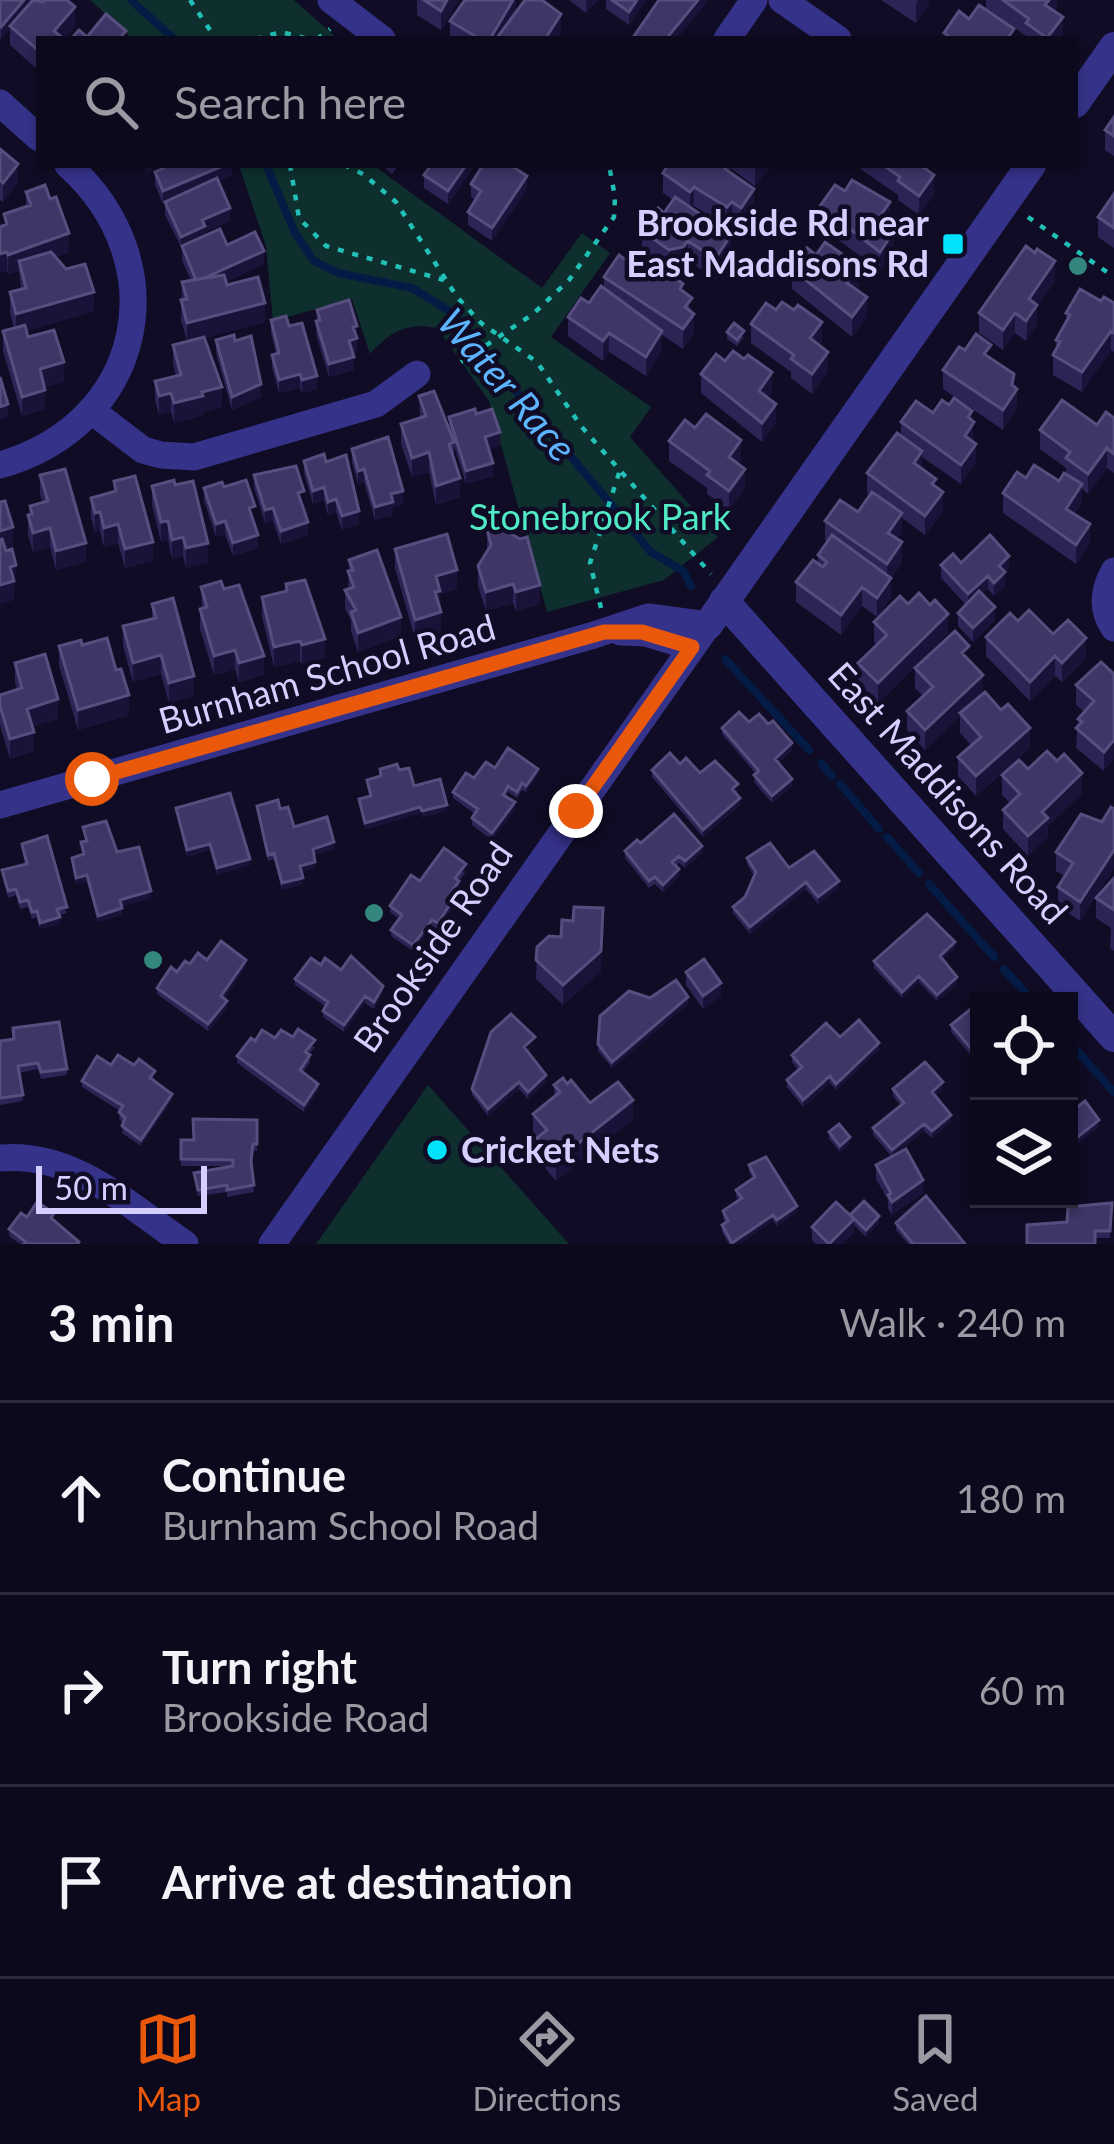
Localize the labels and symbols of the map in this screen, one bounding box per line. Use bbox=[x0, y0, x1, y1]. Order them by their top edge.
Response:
place label: Brookside Rd near East Maddisons Rd bbox=[626, 200, 930, 285]
marker: Brookside Rd near East Maddisons Rd bbox=[940, 231, 966, 257]
water label: Water Race bbox=[429, 299, 586, 470]
park label: Stonebrook Park bbox=[469, 494, 732, 538]
street label: Burnham School Road bbox=[153, 604, 500, 742]
street label: East Maddisons Road bbox=[820, 653, 1078, 932]
route start bbox=[65, 752, 119, 806]
route end bbox=[549, 784, 603, 838]
street label: Brookside Road bbox=[343, 833, 521, 1060]
place label: Cricket Nets bbox=[461, 1127, 660, 1171]
marker: Cricket Nets bbox=[424, 1137, 450, 1163]
scale bar bbox=[36, 1160, 207, 1213]

